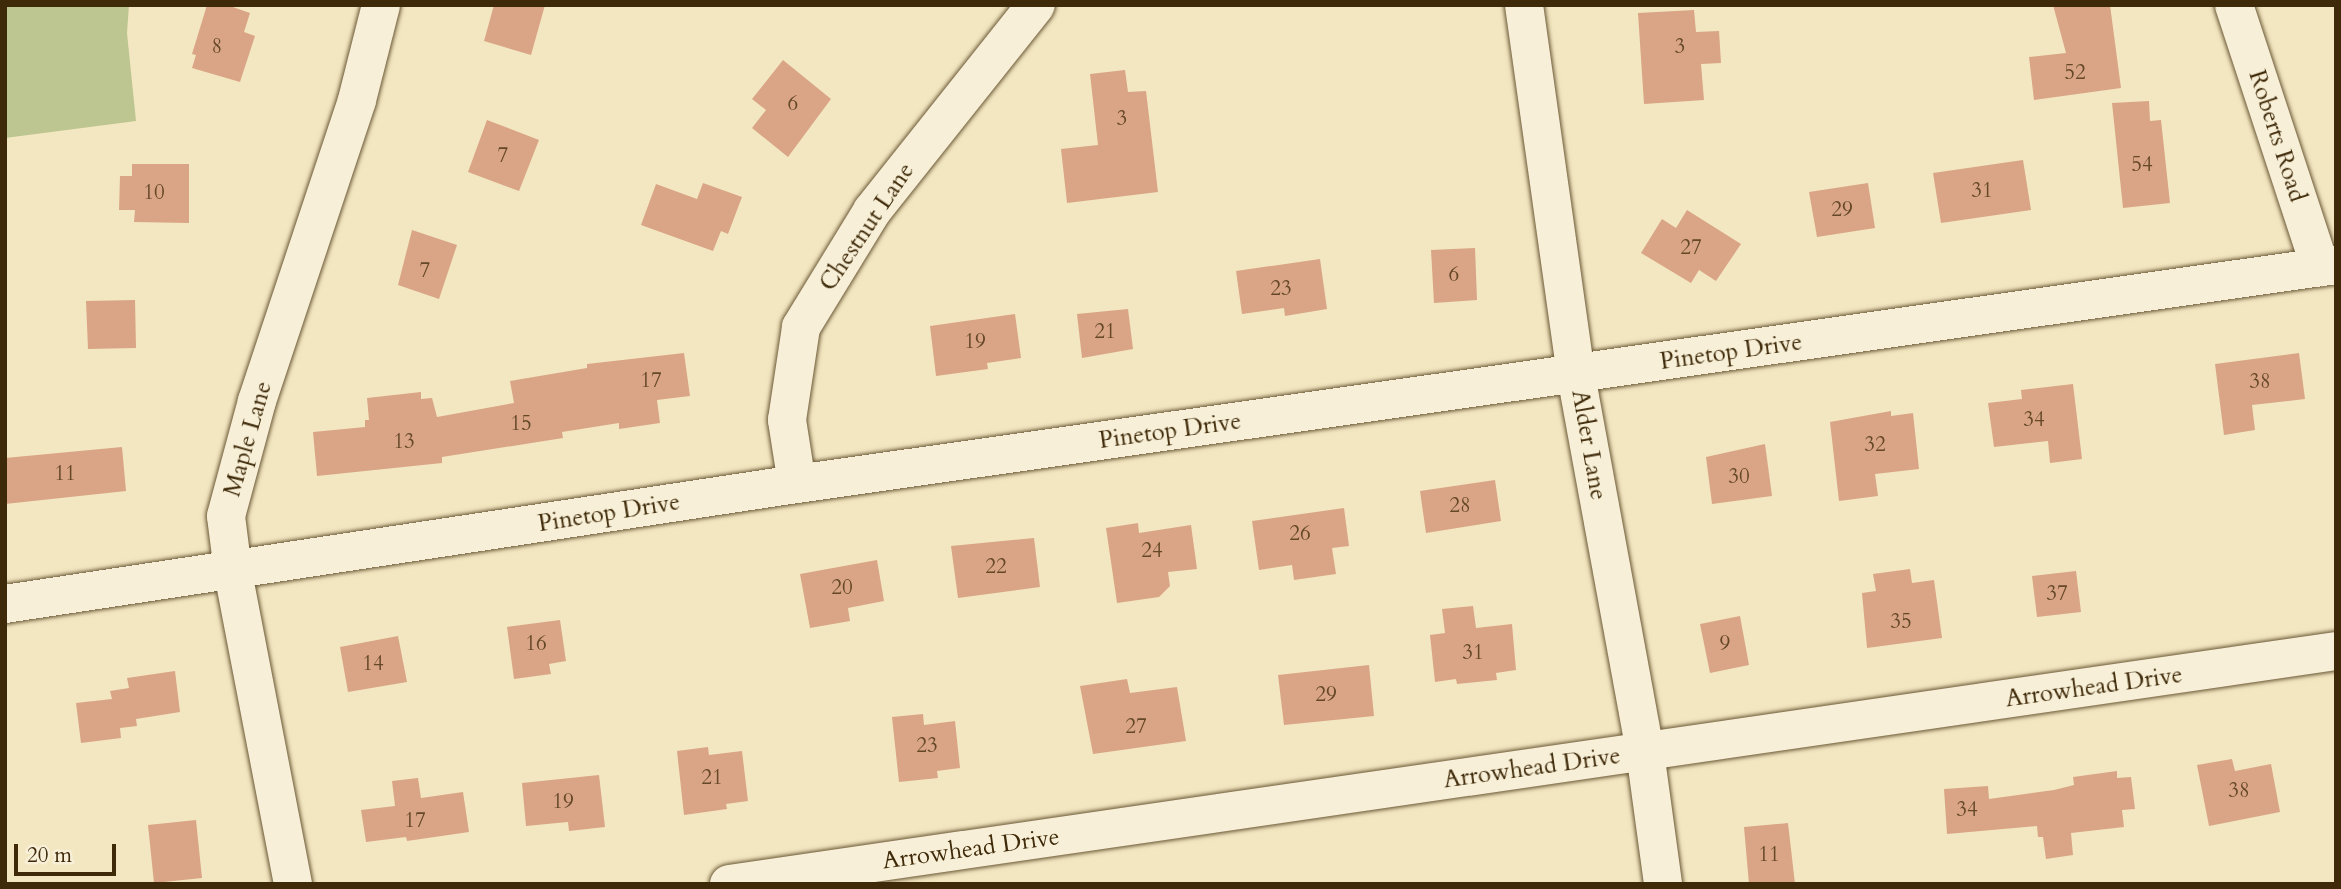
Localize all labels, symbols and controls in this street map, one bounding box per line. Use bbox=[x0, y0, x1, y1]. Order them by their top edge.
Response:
house number: 8 bbox=[212, 34, 222, 60]
house number: 3 bbox=[1675, 34, 1685, 60]
house number: 52 bbox=[2064, 60, 2086, 86]
street label: Roberts Road bbox=[2242, 66, 2312, 206]
house number: 6 bbox=[788, 91, 798, 117]
house number: 3 bbox=[1117, 106, 1127, 132]
house number: 7 bbox=[498, 143, 508, 169]
house number: 54 bbox=[2131, 152, 2153, 178]
street label: Chestnut Lane bbox=[814, 157, 920, 297]
house number: 31 bbox=[1971, 178, 1993, 204]
house number: 10 bbox=[143, 180, 165, 206]
house number: 29 bbox=[1831, 197, 1853, 223]
house number: 27 bbox=[1680, 235, 1702, 261]
house number: 7 bbox=[420, 258, 430, 284]
house number: 6 bbox=[1449, 262, 1459, 288]
house number: 23 bbox=[1270, 276, 1292, 302]
house number: 21 bbox=[1094, 319, 1116, 345]
street label: Pinetop Drive bbox=[1658, 328, 1804, 376]
house number: 19 bbox=[964, 329, 986, 355]
house number: 17 bbox=[640, 368, 662, 394]
house number: 38 bbox=[2249, 369, 2271, 395]
street label: Maple Lane bbox=[218, 378, 278, 500]
street label: Alder Lane bbox=[1565, 388, 1613, 502]
street label: Pinetop Drive bbox=[1097, 407, 1243, 455]
house number: 34 bbox=[2023, 407, 2045, 433]
house number: 15 bbox=[510, 411, 532, 437]
house number: 13 bbox=[393, 429, 415, 455]
house number: 32 bbox=[1864, 432, 1886, 458]
house number: 11 bbox=[54, 461, 76, 487]
house number: 30 bbox=[1728, 464, 1750, 490]
street label: Pinetop Drive bbox=[536, 488, 682, 538]
house number: 28 bbox=[1449, 493, 1471, 519]
house number: 26 bbox=[1289, 521, 1311, 547]
house number: 24 bbox=[1141, 538, 1163, 564]
house number: 22 bbox=[985, 554, 1007, 580]
house number: 20 bbox=[831, 575, 853, 601]
house number: 37 bbox=[2046, 581, 2068, 607]
house number: 35 bbox=[1890, 609, 1912, 635]
house number: 16 bbox=[525, 631, 547, 657]
house number: 9 bbox=[1720, 631, 1730, 657]
house number: 31 bbox=[1462, 640, 1484, 666]
house number: 14 bbox=[362, 651, 384, 677]
street label: Arrowhead Drive bbox=[2004, 660, 2184, 714]
house number: 29 bbox=[1315, 682, 1337, 708]
house number: 27 bbox=[1125, 714, 1147, 740]
house number: 23 bbox=[916, 733, 938, 759]
street label: Arrowhead Drive bbox=[1442, 741, 1622, 795]
house number: 21 bbox=[701, 765, 723, 791]
house number: 38 bbox=[2228, 778, 2250, 804]
house number: 19 bbox=[552, 789, 574, 815]
house number: 34 bbox=[1956, 797, 1978, 823]
house number: 17 bbox=[404, 808, 426, 834]
street label: Arrowhead Drive bbox=[881, 822, 1061, 876]
scale bar bbox=[18, 830, 119, 874]
text: 20 m bbox=[27, 841, 72, 870]
house number: 11 bbox=[1758, 842, 1780, 868]

